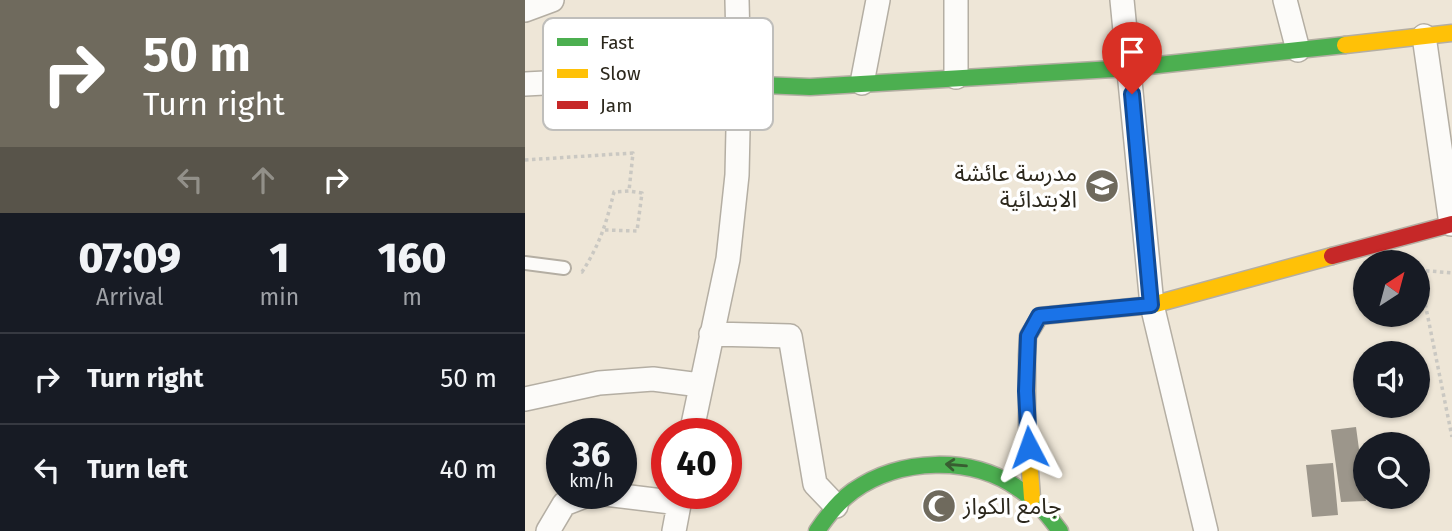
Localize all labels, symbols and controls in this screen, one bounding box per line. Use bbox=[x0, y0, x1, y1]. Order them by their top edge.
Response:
legend bbox=[543, 18, 773, 130]
pin bbox=[1102, 22, 1162, 94]
text: 50 m bbox=[143, 25, 251, 84]
icon: right bbox=[28, 28, 119, 119]
text: Fast bbox=[600, 31, 634, 54]
icon: arrive bbox=[1113, 33, 1151, 71]
text: Slow bbox=[600, 62, 641, 85]
text: Turn right bbox=[143, 85, 285, 123]
text: Jam bbox=[600, 94, 632, 117]
place label: مدرسة عائشة الابتدائية bbox=[954, 159, 1077, 213]
icon: left bbox=[171, 161, 209, 199]
icon: ahead bbox=[244, 161, 282, 199]
icon: right bbox=[317, 161, 355, 199]
school or university icon: مدرسة عائشة الابتدائية bbox=[1083, 167, 1121, 205]
text: 07:09 bbox=[78, 233, 181, 283]
text: 1 bbox=[269, 233, 289, 283]
text: 160 bbox=[378, 233, 447, 283]
north arrow bbox=[1353, 250, 1430, 327]
map controls bbox=[1353, 250, 1430, 509]
text: Arrival bbox=[96, 283, 163, 311]
text: min bbox=[260, 283, 299, 311]
text: m bbox=[402, 283, 422, 311]
button: sound bbox=[1353, 341, 1430, 418]
icon: right bbox=[28, 360, 66, 398]
text: Turn right bbox=[87, 363, 204, 394]
text: 50 m bbox=[440, 363, 497, 394]
position arrow bbox=[992, 410, 1066, 484]
speed limit sign: 40 bbox=[651, 418, 742, 509]
button: search bbox=[1353, 432, 1430, 509]
text: 36 bbox=[573, 433, 610, 475]
icon: left bbox=[28, 451, 66, 489]
text: Turn left bbox=[87, 454, 188, 485]
text: 40 m bbox=[439, 454, 497, 485]
one-way arrow bbox=[945, 458, 967, 471]
text: km/h bbox=[569, 470, 614, 492]
mosque icon: جامع الكواز bbox=[920, 487, 958, 525]
place label: جامع الكواز bbox=[962, 492, 1062, 523]

